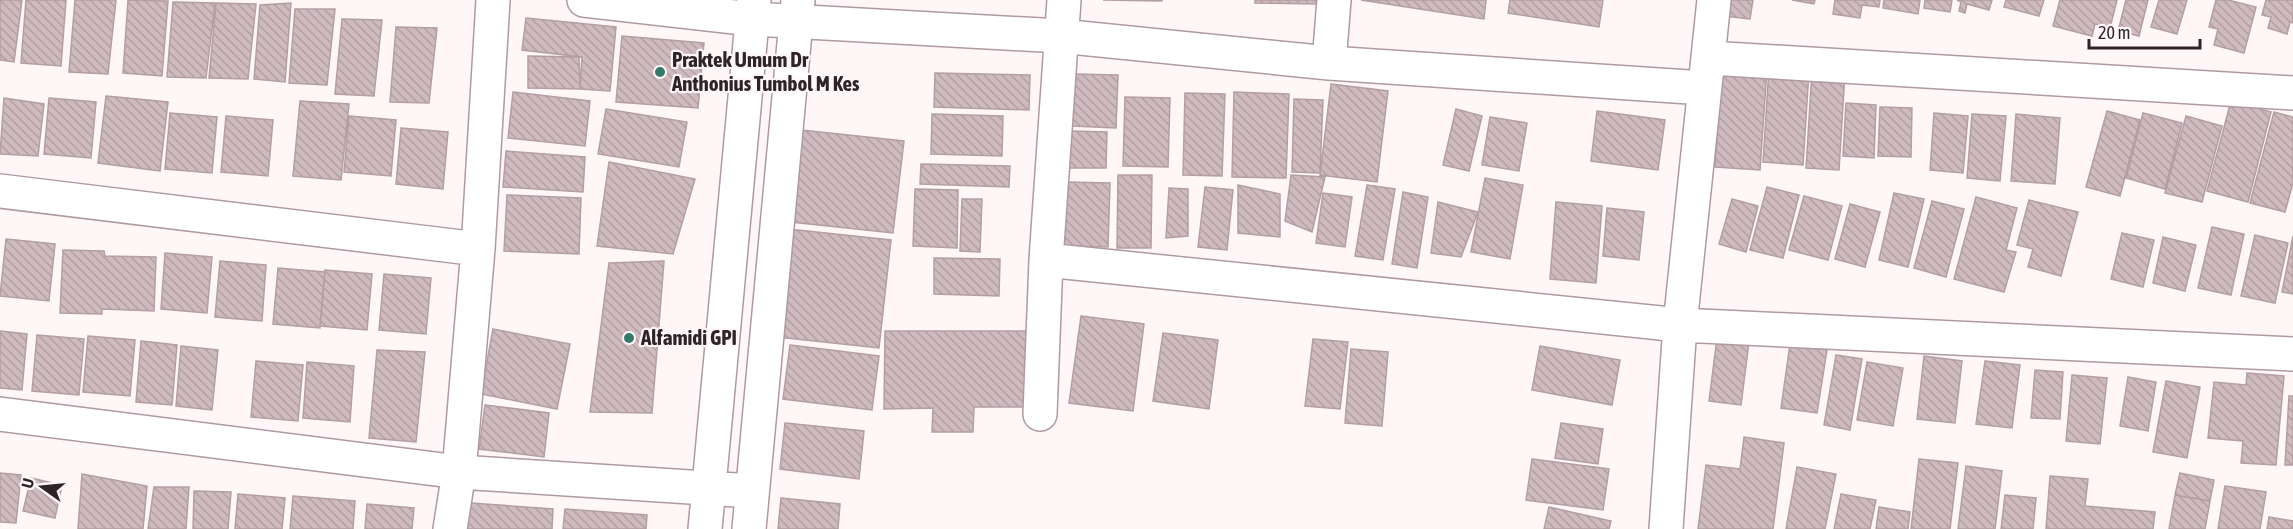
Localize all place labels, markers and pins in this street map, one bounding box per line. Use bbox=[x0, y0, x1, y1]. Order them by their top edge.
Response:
place label: Praktek Umum Dr Anthonius Tumbol M Kes bbox=[671, 47, 860, 95]
marker: Praktek Umum Dr Anthonius Tumbol M Kes bbox=[653, 65, 667, 79]
place label: Alfamidi GPI bbox=[640, 325, 737, 349]
marker: Alfamidi GPI bbox=[622, 331, 636, 345]

